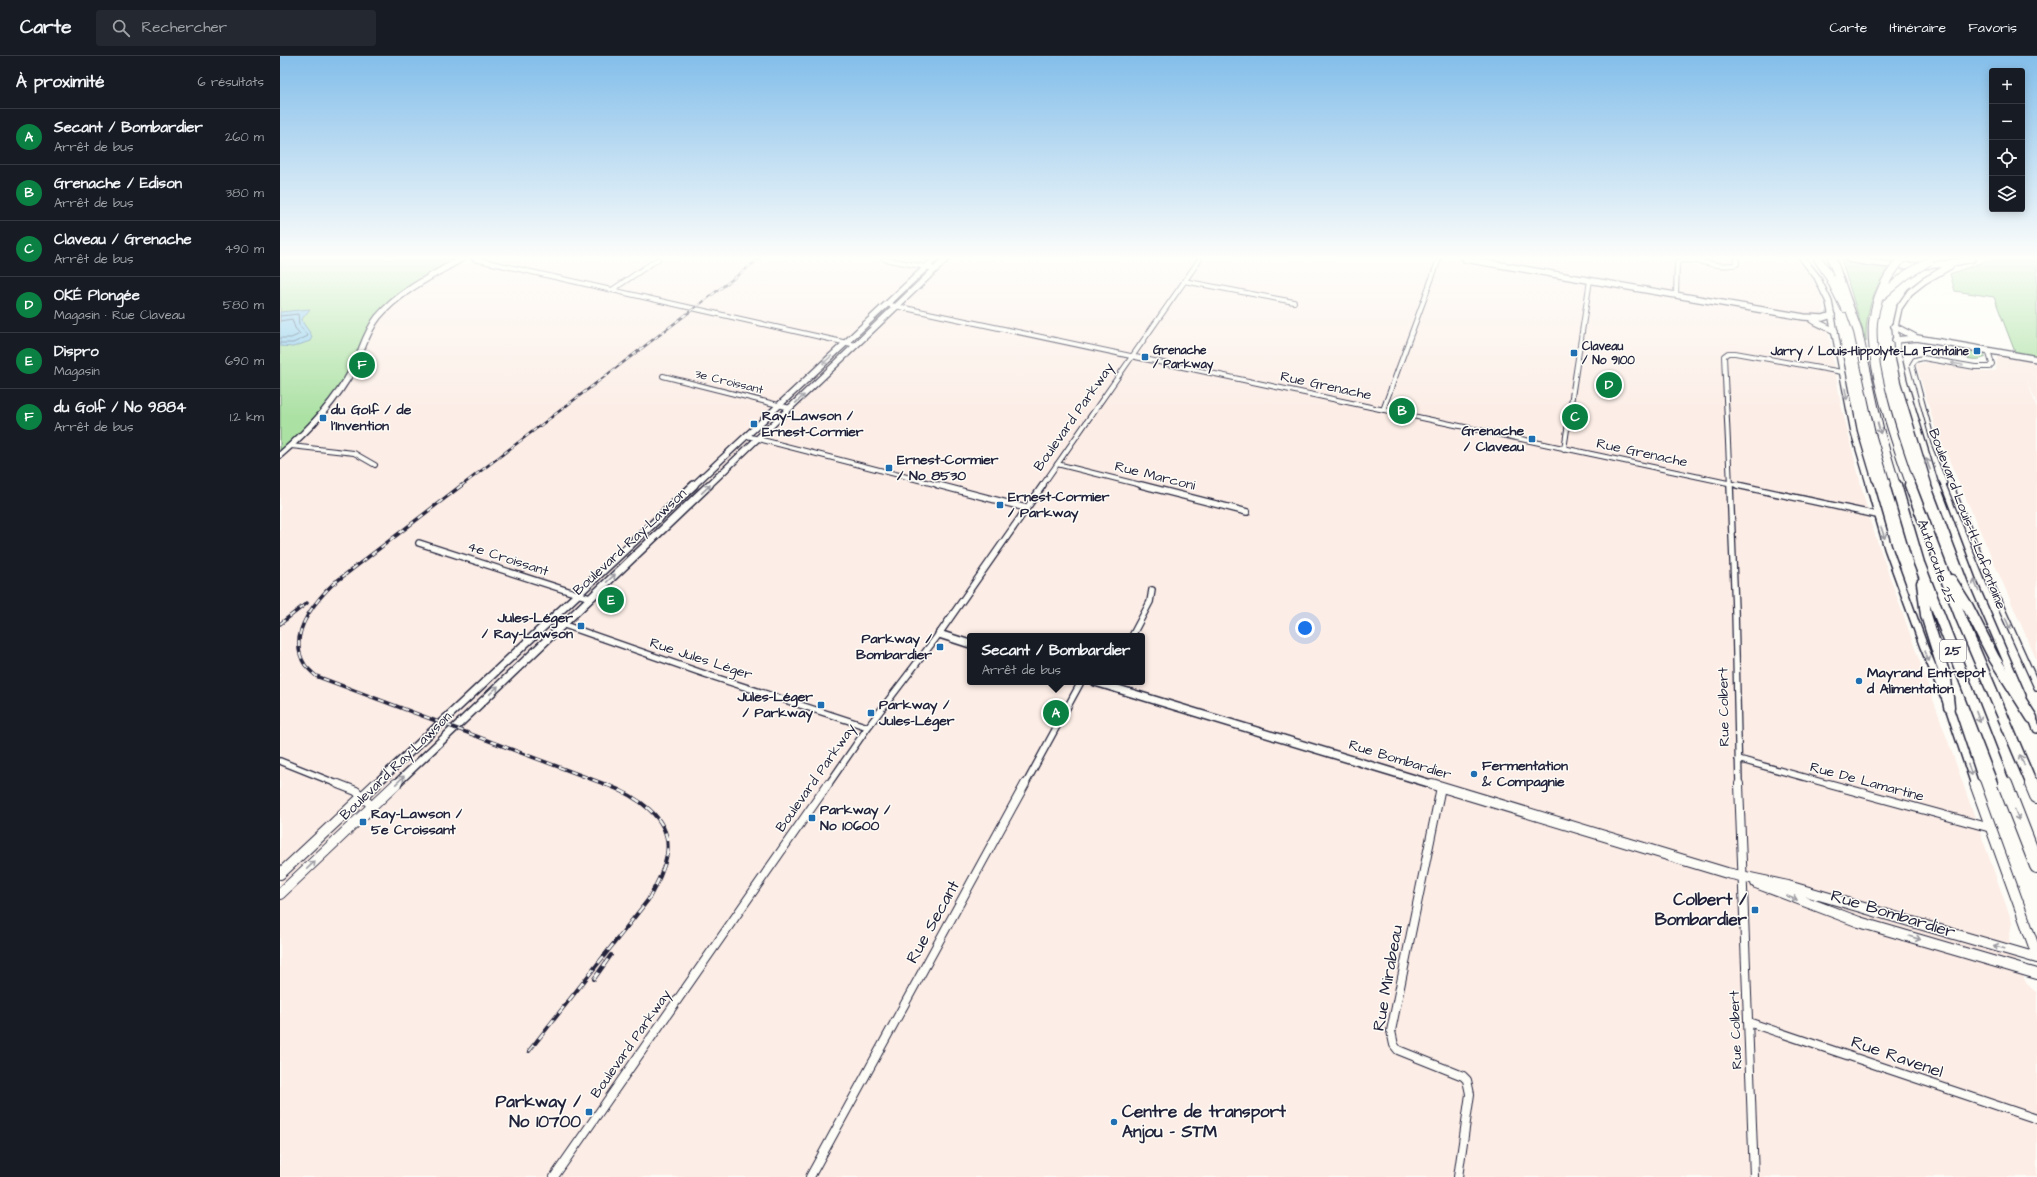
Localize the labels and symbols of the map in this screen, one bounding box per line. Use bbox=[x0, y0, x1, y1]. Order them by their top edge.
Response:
place label: Claveau / No 9100 bbox=[1582, 338, 1635, 369]
place label: Grenache / Parkway bbox=[1153, 342, 1214, 374]
place label: Jarry / Louis-Hippolyte-La Fontaine bbox=[1770, 343, 1970, 361]
marker: Jarry / Louis-Hippolyte-La Fontaine bbox=[1972, 346, 1982, 356]
marker: Claveau / No 9100 bbox=[1569, 348, 1579, 358]
pin: F bbox=[349, 350, 375, 380]
marker: Grenache / Parkway bbox=[1140, 352, 1150, 362]
one-way arrow bbox=[822, 355, 832, 365]
street label: Boulevard Parkway bbox=[1029, 359, 1119, 475]
one-way arrow bbox=[1951, 359, 1964, 367]
street label: 3e Croissant bbox=[693, 365, 765, 399]
street label: Rue Grenache bbox=[1279, 367, 1374, 406]
pin: D bbox=[1596, 370, 1622, 400]
one-way arrow bbox=[1842, 388, 1850, 401]
one-way arrow bbox=[795, 394, 805, 404]
pin: B bbox=[1389, 396, 1415, 426]
place label: du Golf / de l'Invention bbox=[330, 400, 412, 436]
pin: C bbox=[1562, 402, 1588, 432]
place label: Ray-Lawson / Ernest-Cormier bbox=[762, 406, 864, 442]
marker: du Golf / de l'Invention bbox=[318, 413, 328, 423]
marker: Ray-Lawson / Ernest-Cormier bbox=[749, 419, 759, 429]
place label: Grenache / Claveau bbox=[1462, 421, 1524, 457]
one-way arrow bbox=[1876, 422, 1884, 435]
street label: Boulevard Louis-H.-Lafontaine bbox=[1923, 426, 2011, 613]
marker: Grenache / Claveau bbox=[1527, 434, 1537, 444]
street label: Rue Grenache bbox=[1595, 434, 1690, 473]
place label: Ernest-Cormier / No 8530 bbox=[897, 450, 999, 486]
street label: Rue Marconi bbox=[1113, 456, 1197, 496]
one-way arrow bbox=[1924, 459, 1932, 471]
marker: Ernest-Cormier / No 8530 bbox=[884, 463, 894, 473]
street label: Boulevard Ray-Lawson bbox=[569, 484, 691, 600]
one-way arrow bbox=[701, 484, 711, 494]
place label: Ernest-Cormier / Parkway bbox=[1008, 487, 1110, 523]
marker: Ernest-Cormier / Parkway bbox=[995, 500, 1005, 510]
street label: Autoroute 25 bbox=[1912, 517, 1960, 607]
one-way arrow bbox=[1880, 527, 1887, 540]
street label: 4e Croissant bbox=[465, 536, 551, 582]
one-way arrow bbox=[606, 573, 616, 583]
one-way arrow bbox=[1972, 580, 1979, 592]
pin: E bbox=[598, 585, 624, 615]
place label: Jules-Léger / Ray-Lawson bbox=[482, 608, 573, 644]
one-way arrow bbox=[2005, 617, 2012, 629]
your location bbox=[1295, 618, 1315, 638]
marker: Jules-Léger / Ray-Lawson bbox=[576, 621, 586, 631]
place label: Parkway / Bombardier bbox=[856, 629, 933, 665]
street label: Rue Jules Léger bbox=[647, 633, 755, 685]
road number: 25 bbox=[1940, 640, 1966, 662]
marker: Parkway / Bombardier bbox=[935, 642, 945, 652]
one-way arrow bbox=[1924, 649, 1932, 661]
place label: Mayrand Entrepot d Alimentation bbox=[1866, 663, 1986, 699]
street label: Rue Colbert bbox=[1713, 667, 1735, 747]
marker: Mayrand Entrepot d Alimentation bbox=[1854, 676, 1864, 686]
one-way arrow bbox=[489, 685, 499, 695]
place label: Jules-Léger / Parkway bbox=[737, 687, 813, 723]
place label: Parkway / Jules-Léger bbox=[878, 695, 955, 732]
pin: A bbox=[1043, 698, 1069, 728]
marker: Jules-Léger / Parkway bbox=[816, 700, 826, 710]
street label: Boulevard Ray-Lawson bbox=[336, 707, 456, 825]
marker: Parkway / Jules-Léger bbox=[866, 708, 876, 718]
one-way arrow bbox=[1975, 711, 1983, 723]
street label: Boulevard Parkway bbox=[771, 720, 861, 836]
street label: Rue Bombardier bbox=[1346, 735, 1454, 785]
one-way arrow bbox=[2018, 755, 2025, 767]
place label: Fermentation & Compagnie bbox=[1481, 756, 1568, 793]
street label: Rue De Lamartine bbox=[1808, 757, 1927, 807]
one-way arrow bbox=[1966, 764, 1974, 776]
marker: Fermentation & Compagnie bbox=[1469, 769, 1479, 779]
one-way arrow bbox=[395, 775, 405, 784]
place label: Parkway / No 10600 bbox=[820, 800, 891, 836]
place label: Ray-Lawson / 5e Croissant bbox=[371, 804, 463, 840]
one-way arrow bbox=[2013, 808, 2021, 820]
marker: Parkway / No 10600 bbox=[807, 813, 817, 823]
marker: Ray-Lawson / 5e Croissant bbox=[358, 817, 368, 827]
one-way arrow bbox=[305, 861, 315, 870]
street label: Rue Secant bbox=[900, 876, 966, 968]
street label: Rue Bombardier bbox=[1828, 884, 1959, 945]
place label: Colbert / Bombardier bbox=[1655, 888, 1748, 932]
one-way arrow bbox=[1785, 895, 1797, 903]
marker: Colbert / Bombardier bbox=[1750, 905, 1760, 915]
street label: Rue Mirabeau bbox=[1367, 923, 1409, 1033]
one-way arrow bbox=[1908, 935, 1921, 942]
one-way arrow bbox=[1993, 943, 2006, 950]
street label: Boulevard Parkway bbox=[586, 986, 676, 1102]
street label: Rue Colbert bbox=[1725, 990, 1747, 1070]
street label: Rue Ravenel bbox=[1848, 1030, 1947, 1084]
place label: Parkway / No 10700 bbox=[495, 1090, 581, 1134]
place label: Centre de transport Anjou - STM bbox=[1122, 1100, 1287, 1144]
marker: Parkway / No 10700 bbox=[584, 1107, 594, 1117]
marker: Centre de transport Anjou - STM bbox=[1109, 1117, 1119, 1127]

